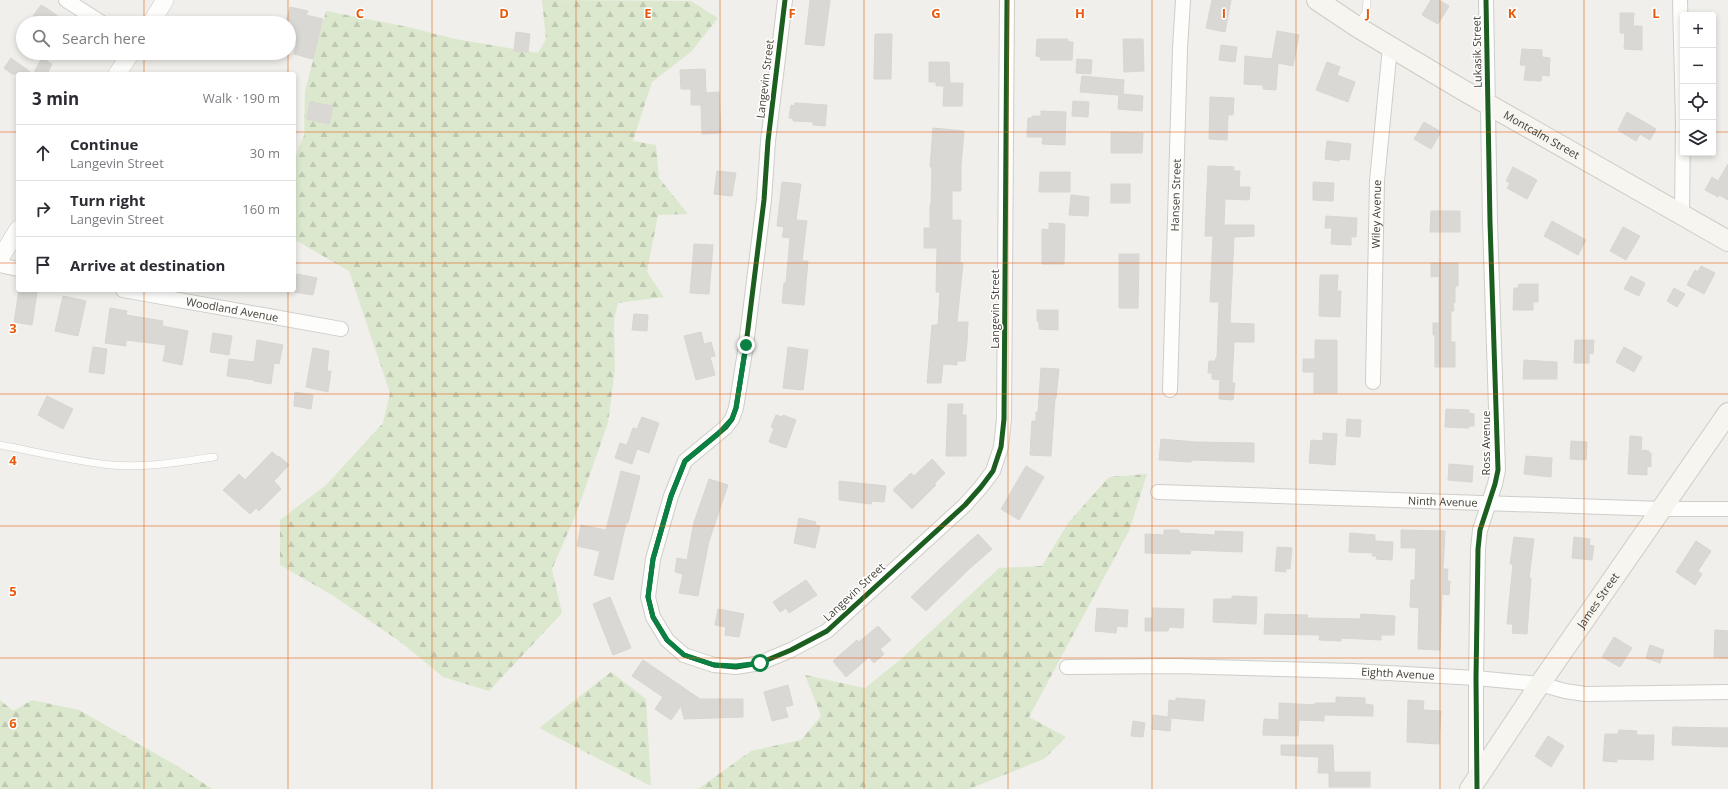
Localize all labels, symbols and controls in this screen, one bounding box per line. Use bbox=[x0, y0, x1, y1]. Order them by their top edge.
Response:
text: C bbox=[356, 4, 364, 22]
text: D bbox=[499, 4, 509, 22]
text: E bbox=[644, 4, 652, 22]
text: F bbox=[788, 4, 796, 22]
text: G bbox=[931, 4, 941, 22]
text: H bbox=[1075, 4, 1085, 22]
text: I bbox=[1222, 4, 1226, 22]
text: J bbox=[1365, 4, 1370, 22]
text: K bbox=[1508, 4, 1517, 22]
text: L bbox=[1652, 4, 1660, 22]
map controls bbox=[1680, 12, 1716, 156]
button: + bbox=[1680, 12, 1716, 48]
search box bbox=[16, 16, 296, 60]
street label: Lukasik Street bbox=[1468, 16, 1485, 88]
icon: search bbox=[30, 27, 52, 49]
text: Search here bbox=[62, 28, 146, 48]
street label: Langevin Street bbox=[752, 39, 777, 119]
button: − bbox=[1680, 48, 1716, 84]
button: locate bbox=[1680, 84, 1716, 120]
text: 3 min bbox=[32, 87, 79, 110]
text: Walk · 190 m bbox=[203, 89, 280, 107]
street label: Montcalm Street bbox=[1501, 107, 1583, 162]
button: layers bbox=[1680, 120, 1716, 156]
text: Continue bbox=[70, 134, 138, 154]
icon: ahead bbox=[32, 142, 54, 164]
text: 30 m bbox=[250, 144, 280, 162]
text: Langevin Street bbox=[70, 154, 164, 172]
street label: Hansen Street bbox=[1167, 158, 1184, 232]
street label: Wiley Avenue bbox=[1368, 180, 1384, 248]
text: Turn right bbox=[70, 190, 145, 210]
icon: right bbox=[32, 198, 54, 220]
text: 160 m bbox=[242, 200, 280, 218]
text: Langevin Street bbox=[70, 210, 164, 228]
icon: arrive bbox=[32, 254, 54, 276]
text: Arrive at destination bbox=[70, 255, 225, 275]
street label: Langevin Street bbox=[987, 269, 1002, 349]
street label: Woodland Avenue bbox=[185, 293, 280, 325]
text: 3 bbox=[9, 319, 17, 337]
route end bbox=[737, 336, 755, 354]
street label: Ross Avenue bbox=[1478, 410, 1493, 476]
text: 4 bbox=[9, 451, 17, 469]
street label: Ninth Avenue bbox=[1408, 492, 1478, 510]
street label: Langevin Street bbox=[820, 559, 888, 624]
street label: James Street bbox=[1573, 569, 1622, 632]
text: 5 bbox=[9, 582, 17, 600]
route start bbox=[751, 654, 769, 672]
street label: Eighth Avenue bbox=[1361, 663, 1435, 683]
text: 6 bbox=[9, 714, 17, 732]

